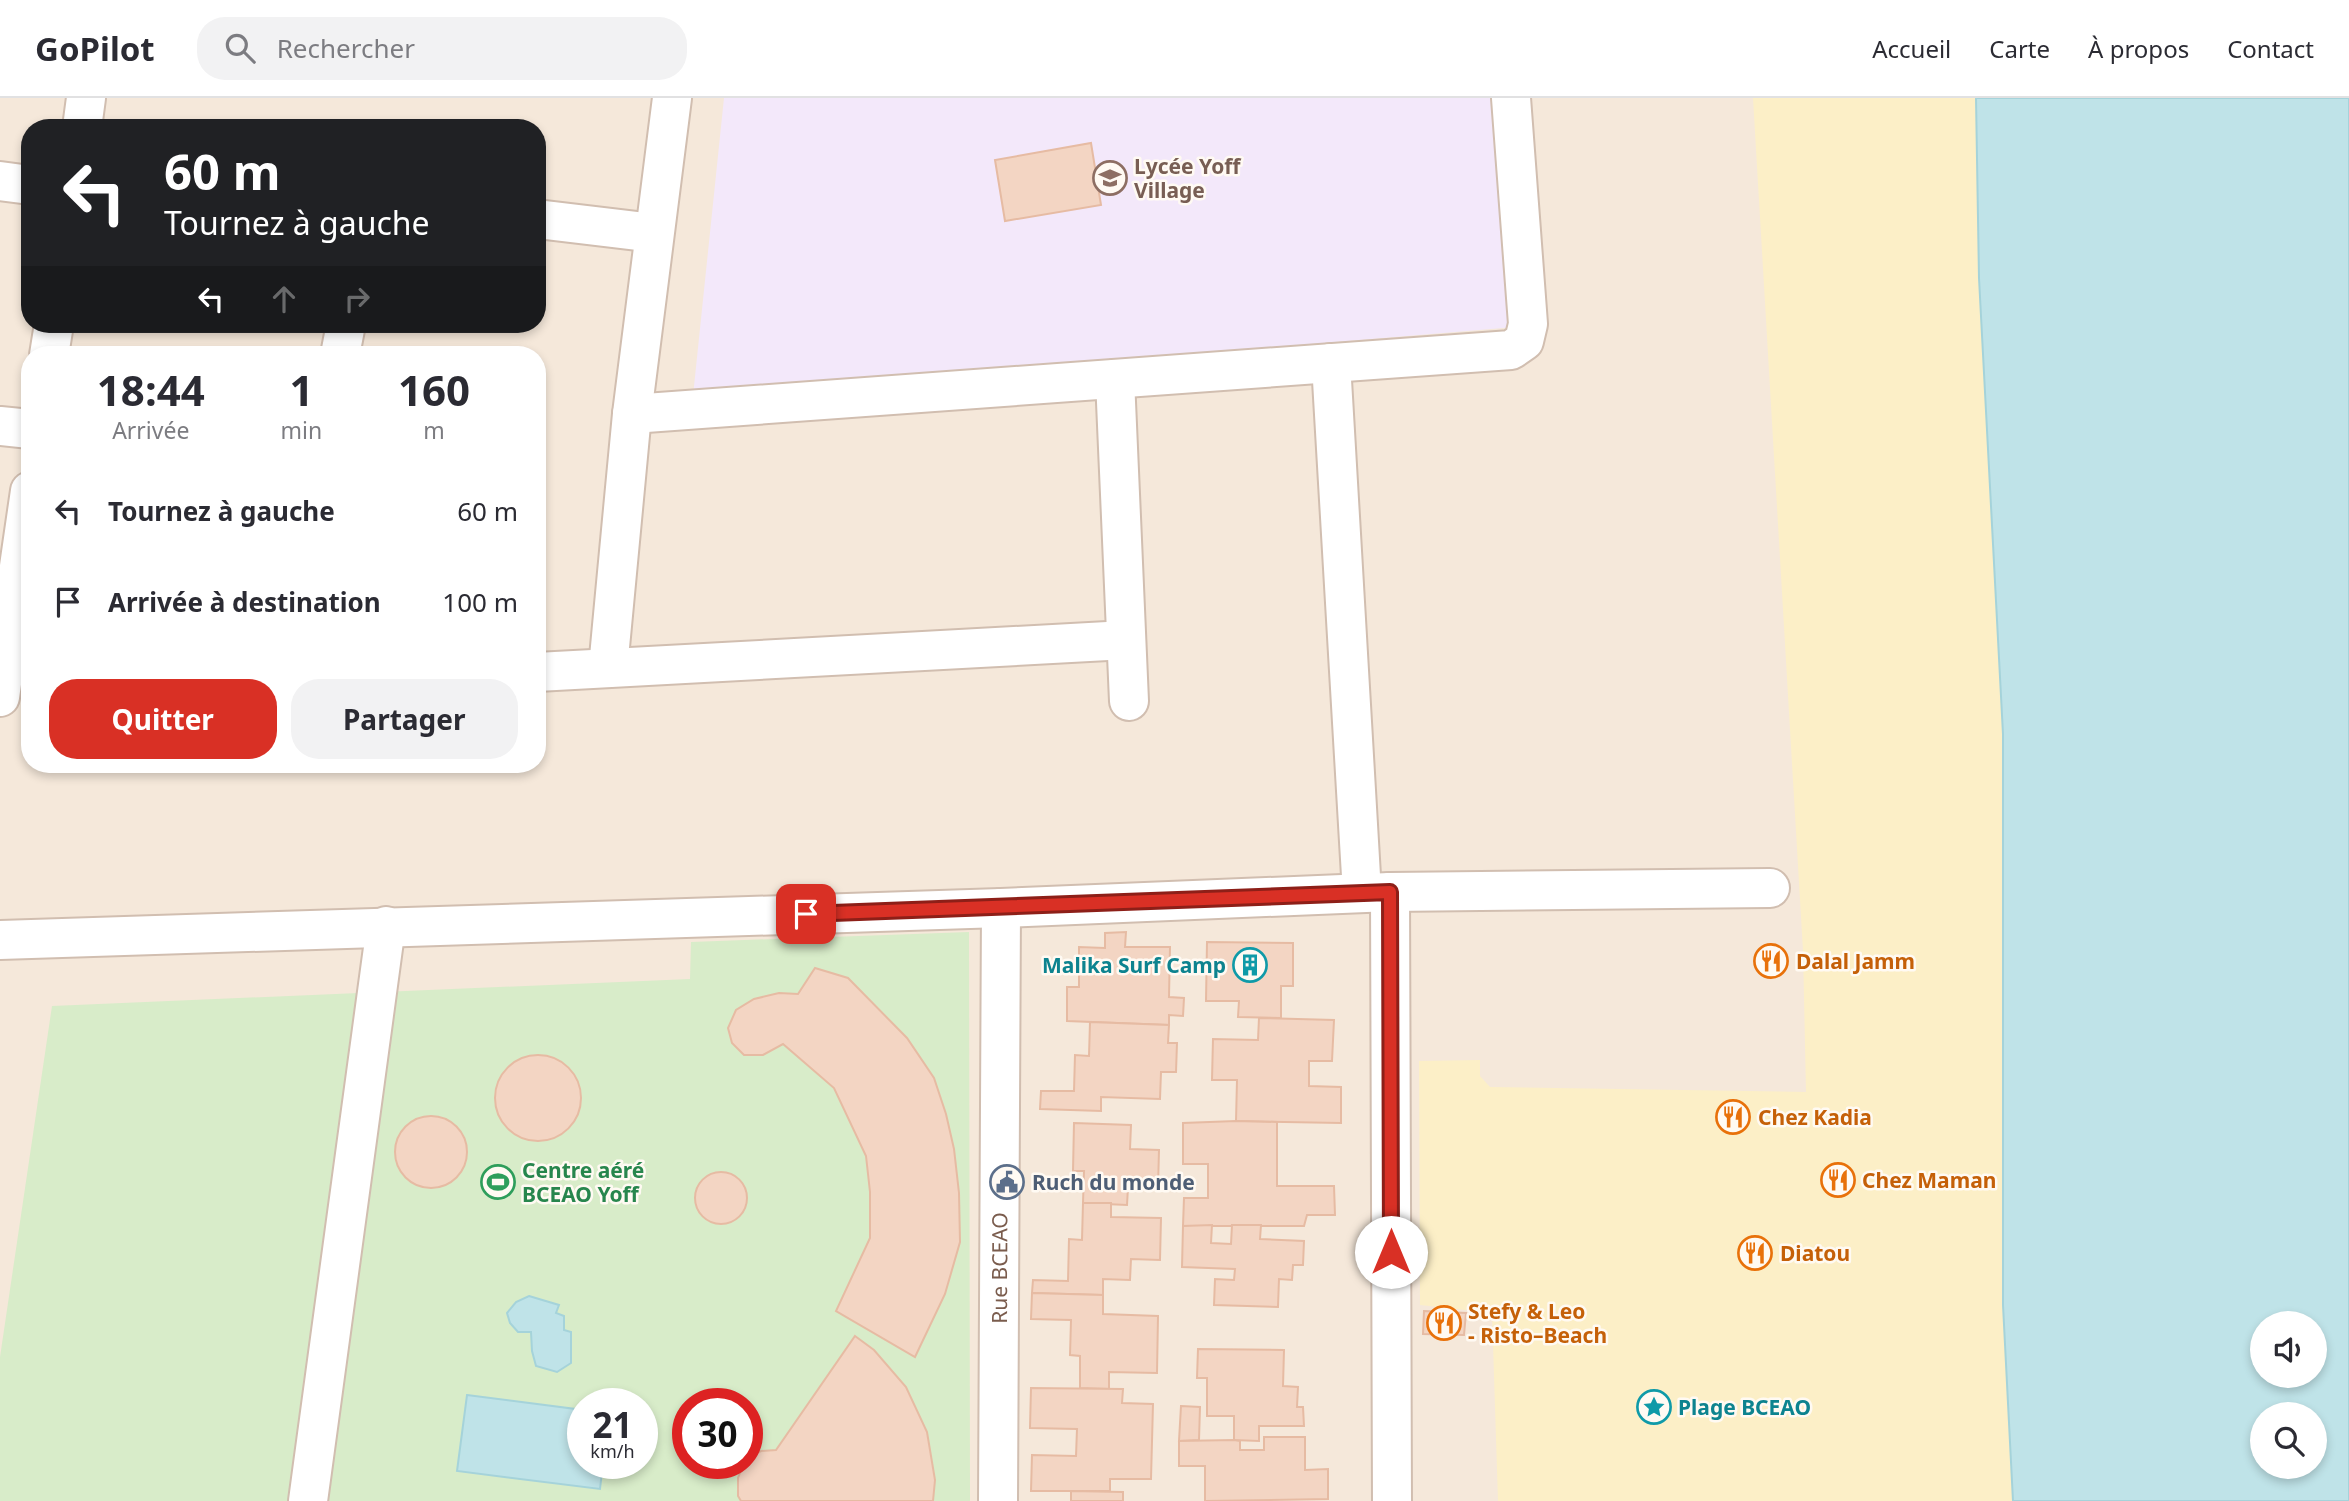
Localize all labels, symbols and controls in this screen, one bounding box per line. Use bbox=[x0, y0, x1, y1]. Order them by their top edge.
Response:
search box bbox=[197, 17, 687, 80]
text: GoPilot bbox=[35, 26, 155, 71]
icon: search bbox=[221, 29, 259, 67]
text: Rechercher bbox=[277, 30, 415, 66]
text: Accueil bbox=[1872, 32, 1951, 65]
text: Carte bbox=[1989, 32, 2050, 65]
text: À propos bbox=[2088, 32, 2189, 65]
text: Contact bbox=[2227, 32, 2314, 65]
text: 60 m bbox=[164, 138, 281, 204]
icon: left bbox=[49, 147, 140, 238]
place label: Lycée Yoff Village bbox=[1134, 152, 1242, 204]
school or university icon: Lycée Yoff Village bbox=[1091, 159, 1129, 197]
text: Tournez à gauche bbox=[164, 201, 430, 244]
icon: left bbox=[192, 280, 230, 318]
icon: ahead bbox=[265, 280, 303, 318]
icon: right bbox=[338, 280, 376, 318]
text: 18:44 bbox=[97, 361, 205, 418]
text: 1 bbox=[289, 361, 313, 418]
text: 160 bbox=[398, 361, 470, 418]
text: Arrivée bbox=[112, 414, 189, 446]
text: min bbox=[281, 414, 322, 446]
text: m bbox=[423, 414, 445, 446]
icon: left bbox=[49, 492, 87, 530]
text: Tournez à gauche bbox=[108, 493, 335, 529]
text: 60 m bbox=[457, 493, 518, 529]
icon: arrive bbox=[49, 583, 87, 621]
text: Arrivée à destination bbox=[108, 584, 381, 620]
text: 100 m bbox=[442, 584, 518, 620]
button: Quitter bbox=[49, 679, 277, 759]
button: Partager bbox=[291, 679, 518, 759]
pin bbox=[776, 884, 836, 944]
icon: arrive bbox=[787, 895, 825, 933]
restaurant icon: Dalal Jamm bbox=[1752, 942, 1790, 980]
building icon: Malika Surf Camp bbox=[1231, 946, 1269, 984]
place label: Dalal Jamm bbox=[1796, 947, 1915, 975]
place label: Malika Surf Camp bbox=[1042, 951, 1226, 979]
restaurant icon: Chez Kadia bbox=[1714, 1098, 1752, 1136]
place label: Chez Kadia bbox=[1758, 1103, 1872, 1131]
place label: Centre aéré BCEAO Yoff bbox=[522, 1156, 644, 1208]
restaurant icon: Chez Maman bbox=[1819, 1161, 1857, 1199]
sports icon: Centre aéré BCEAO Yoff bbox=[479, 1163, 517, 1201]
public building icon: Ruch du monde bbox=[988, 1163, 1026, 1201]
place label: Chez Maman bbox=[1862, 1166, 1996, 1194]
place label: Ruch du monde bbox=[1032, 1168, 1195, 1196]
street label: Rue BCEAO bbox=[985, 1212, 1013, 1324]
position arrow bbox=[1354, 1215, 1428, 1289]
restaurant icon: Diatou bbox=[1736, 1234, 1774, 1272]
place label: Diatou bbox=[1780, 1239, 1850, 1267]
place label: Stefy & Leo - Risto–Beach bbox=[1468, 1297, 1607, 1349]
restaurant icon: Stefy & Leo - Risto–Beach bbox=[1425, 1304, 1463, 1342]
map controls bbox=[2250, 1311, 2327, 1479]
button: sound bbox=[2250, 1311, 2327, 1388]
speed limit sign: 30 bbox=[672, 1388, 763, 1479]
place icon: Plage BCEAO bbox=[1635, 1388, 1673, 1426]
place label: Plage BCEAO bbox=[1678, 1393, 1811, 1421]
text: 21 bbox=[592, 1401, 633, 1448]
button: search bbox=[2250, 1402, 2327, 1479]
text: km/h bbox=[590, 1439, 635, 1463]

